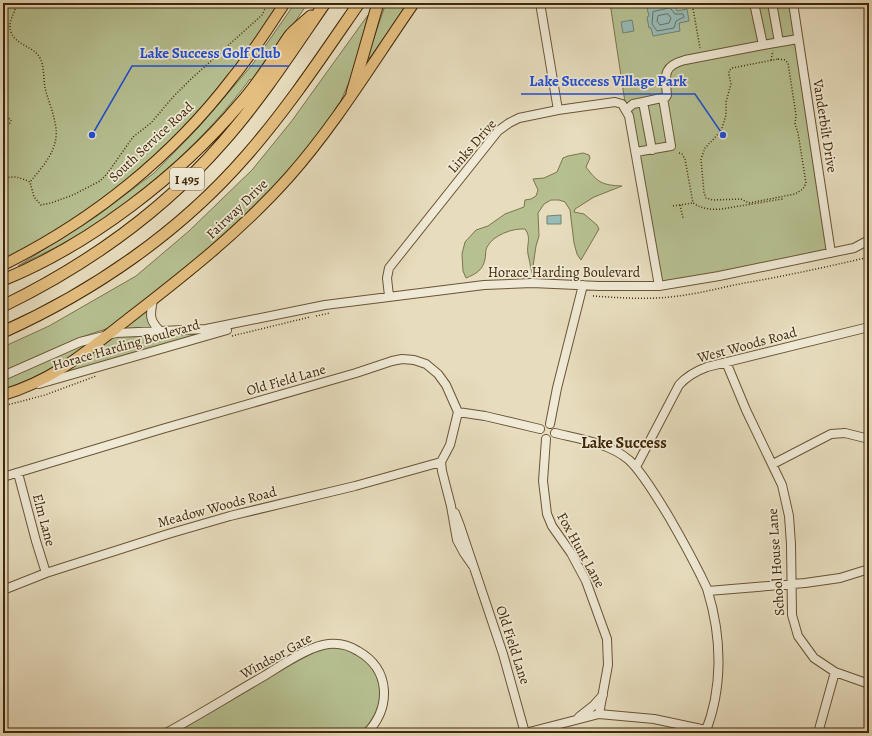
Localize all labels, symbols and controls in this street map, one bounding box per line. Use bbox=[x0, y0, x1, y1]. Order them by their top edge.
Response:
callout: Lake Success Golf Club bbox=[132, 39, 289, 66]
text: Lake Success Golf Club bbox=[140, 43, 281, 63]
callout: Lake Success Village Park bbox=[521, 67, 695, 94]
text: Lake Success Village Park bbox=[529, 71, 687, 91]
street label: Vanderbilt Drive bbox=[808, 77, 842, 174]
street label: South Service Road bbox=[104, 97, 198, 186]
street label: Links Drive bbox=[443, 115, 501, 177]
road number: I 495 bbox=[170, 168, 204, 190]
street label: Fairway Drive bbox=[202, 175, 272, 243]
street label: Horace Harding Boulevard bbox=[488, 263, 641, 282]
street label: Horace Harding Boulevard bbox=[50, 315, 202, 375]
street label: West Woods Road bbox=[694, 322, 799, 368]
street label: Old Field Lane bbox=[244, 360, 328, 400]
district label: Lake Success bbox=[581, 432, 667, 454]
street label: Meadow Woods Road bbox=[155, 482, 279, 532]
street label: Elm Lane bbox=[28, 492, 60, 548]
street label: School House Lane bbox=[763, 508, 789, 616]
street label: Fox Hunt Lane bbox=[552, 509, 610, 591]
street label: Old Field Lane bbox=[491, 603, 535, 687]
street label: Windsor Gate bbox=[236, 629, 315, 684]

